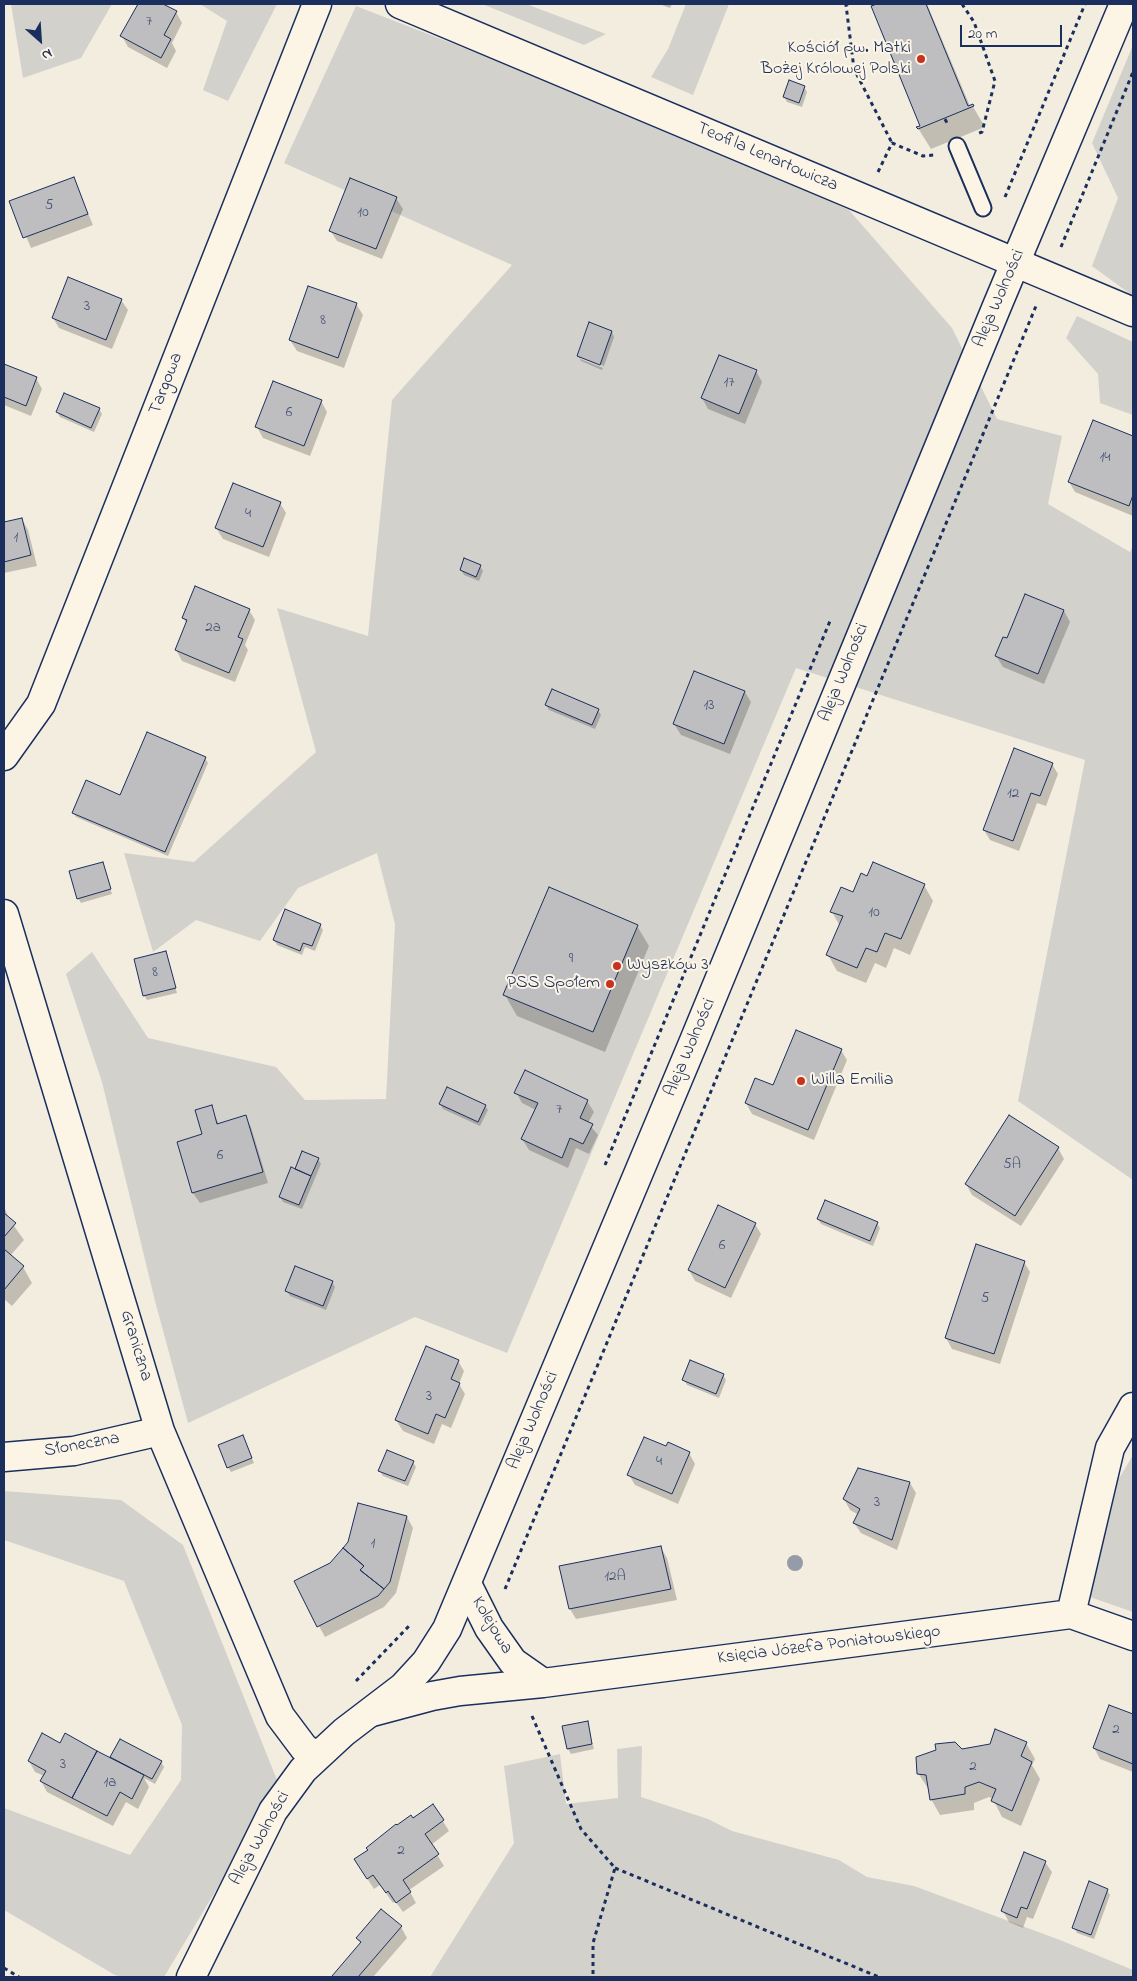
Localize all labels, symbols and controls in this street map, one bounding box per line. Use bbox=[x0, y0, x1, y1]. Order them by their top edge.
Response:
house number: 7 bbox=[146, 14, 152, 32]
north arrow bbox=[15, 15, 65, 65]
scale bar bbox=[962, 15, 1064, 47]
text: 20 m bbox=[968, 23, 997, 45]
place label: Kościół pw. Matki Bożej Królowej Polski bbox=[761, 38, 911, 80]
text: N bbox=[38, 42, 56, 65]
marker: Kościół pw. Matki Bożej Królowej Polski bbox=[915, 53, 927, 65]
street label: Teofila Lenartowicza bbox=[693, 119, 841, 197]
house number: 5 bbox=[45, 198, 53, 216]
house number: 10 bbox=[357, 205, 369, 223]
street label: Aleja Wolności bbox=[970, 247, 1030, 351]
house number: 3 bbox=[84, 299, 90, 317]
house number: 8 bbox=[320, 313, 326, 331]
street label: Targowa bbox=[145, 350, 189, 418]
house number: 17 bbox=[724, 375, 734, 393]
house number: 6 bbox=[286, 405, 292, 423]
house number: 14 bbox=[1100, 450, 1110, 468]
house number: 4 bbox=[245, 506, 251, 524]
house number: 1 bbox=[14, 530, 18, 548]
house number: 2a bbox=[205, 620, 221, 638]
street label: Aleja Wolności bbox=[815, 621, 875, 725]
house number: 13 bbox=[704, 698, 714, 716]
house number: 12 bbox=[1007, 786, 1019, 804]
house number: 10 bbox=[868, 905, 880, 923]
house number: 9 bbox=[569, 951, 573, 969]
place label: Wyszków 3 bbox=[627, 955, 709, 977]
marker: Wyszków 3 bbox=[611, 960, 623, 972]
house number: 8 bbox=[152, 965, 158, 983]
place label: PSS Społem bbox=[507, 973, 600, 995]
marker: PSS Społem bbox=[604, 978, 616, 990]
street label: Aleja Wolności bbox=[661, 996, 721, 1100]
place label: Willa Emilia bbox=[811, 1070, 893, 1092]
marker: Willa Emilia bbox=[795, 1075, 807, 1087]
house number: 7 bbox=[556, 1102, 562, 1120]
house number: 6 bbox=[217, 1148, 223, 1166]
house number: 5A bbox=[1003, 1157, 1021, 1175]
house number: 6 bbox=[719, 1238, 725, 1256]
house number: 5 bbox=[981, 1291, 989, 1309]
street label: Graniczna bbox=[114, 1308, 156, 1384]
street label: Aleja Wolności bbox=[504, 1369, 564, 1473]
house number: 3 bbox=[426, 1389, 432, 1407]
street label: Słoneczna bbox=[43, 1429, 121, 1463]
house number: 4 bbox=[656, 1454, 662, 1472]
house number: 3 bbox=[874, 1495, 880, 1513]
house number: 1 bbox=[371, 1536, 375, 1554]
house number: 12A bbox=[604, 1569, 626, 1587]
street label: Kolejowa bbox=[465, 1593, 517, 1659]
street label: Księcia Józefa Poniatowskiego bbox=[716, 1622, 942, 1670]
house number: 2 bbox=[1112, 1722, 1120, 1740]
house number: 3 bbox=[60, 1757, 66, 1775]
house number: 2 bbox=[969, 1759, 977, 1777]
house number: 1a bbox=[104, 1775, 116, 1793]
street label: Aleja Wolności bbox=[226, 1788, 296, 1890]
house number: 2 bbox=[397, 1843, 405, 1861]

